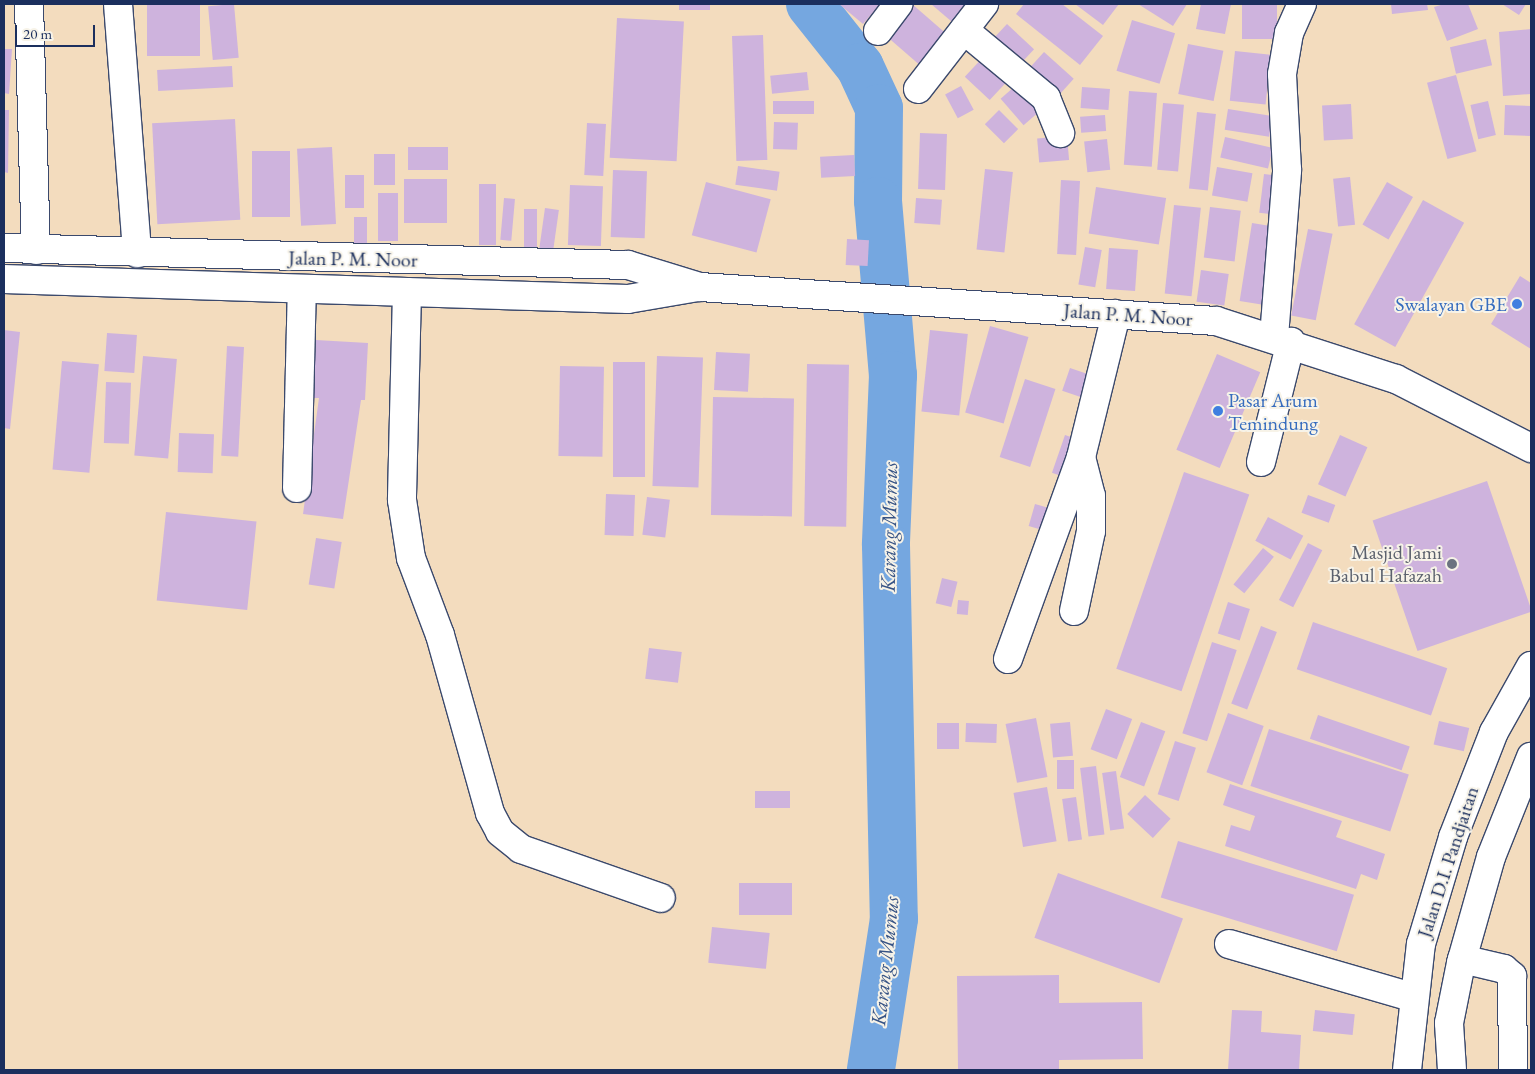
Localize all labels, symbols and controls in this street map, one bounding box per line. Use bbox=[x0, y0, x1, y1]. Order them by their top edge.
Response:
scale bar bbox=[18, 15, 98, 47]
text: 20 m bbox=[23, 24, 52, 43]
street label: Jalan P. M. Noor bbox=[288, 246, 418, 272]
place label: Swalayan GBE bbox=[1395, 292, 1507, 316]
marker: Swalayan GBE bbox=[1511, 298, 1523, 310]
street label: Jalan P. M. Noor bbox=[1063, 299, 1193, 331]
place label: Pasar Arum Temindung bbox=[1228, 388, 1318, 435]
marker: Pasar Arum Temindung bbox=[1212, 405, 1224, 417]
water label: Karang Mumus bbox=[875, 462, 903, 592]
place label: Masjid Jami Babul Hafazah bbox=[1329, 540, 1442, 587]
marker: Masjid Jami Babul Hafazah bbox=[1446, 558, 1458, 570]
street label: Jalan D.I. Pandjaitan bbox=[1412, 783, 1484, 941]
water label: Karang Mumus bbox=[866, 895, 904, 1027]

